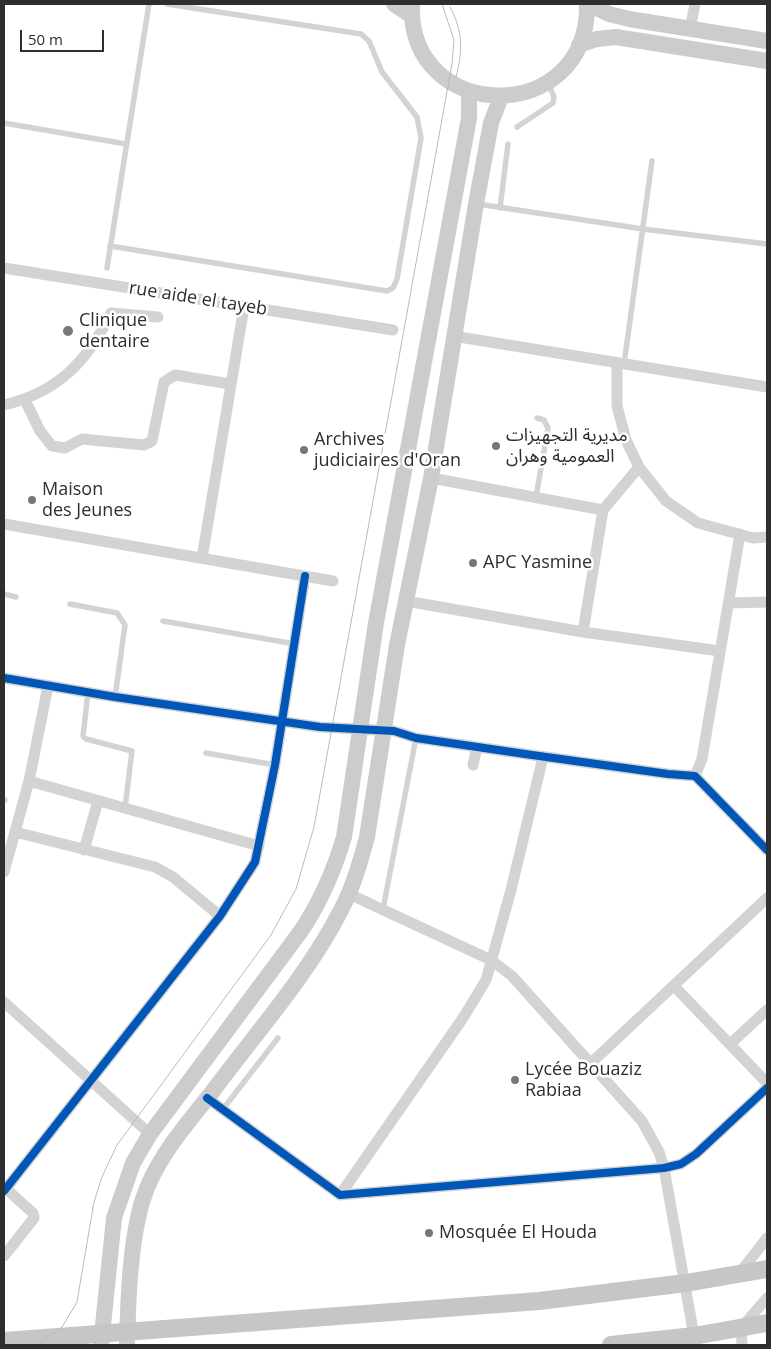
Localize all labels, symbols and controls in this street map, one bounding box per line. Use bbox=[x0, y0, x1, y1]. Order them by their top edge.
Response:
scale bar bbox=[22, 20, 106, 52]
text: 50 m bbox=[28, 29, 63, 49]
street label: rue aide el tayeb bbox=[127, 277, 269, 321]
place label: Clinique dentaire bbox=[79, 310, 150, 352]
marker: Clinique dentaire bbox=[61, 324, 75, 338]
place label: مديرية التجهيزات العمومية وهران bbox=[506, 425, 628, 468]
place label: Archives judiciaires d'Oran bbox=[314, 429, 461, 472]
marker: مديرية التجهيزات العمومية وهران bbox=[490, 440, 502, 452]
marker: Archives judiciaires d'Oran bbox=[298, 444, 310, 456]
place label: Maison des Jeunes bbox=[42, 479, 132, 522]
marker: Maison des Jeunes bbox=[26, 494, 38, 506]
place label: APC Yasmine bbox=[483, 552, 592, 574]
marker: APC Yasmine bbox=[467, 557, 479, 569]
place label: Lycée Bouaziz Rabiaa bbox=[525, 1059, 642, 1102]
marker: Lycée Bouaziz Rabiaa bbox=[509, 1074, 521, 1086]
place label: Mosquée El Houda bbox=[439, 1222, 597, 1244]
marker: Mosquée El Houda bbox=[423, 1227, 435, 1239]

